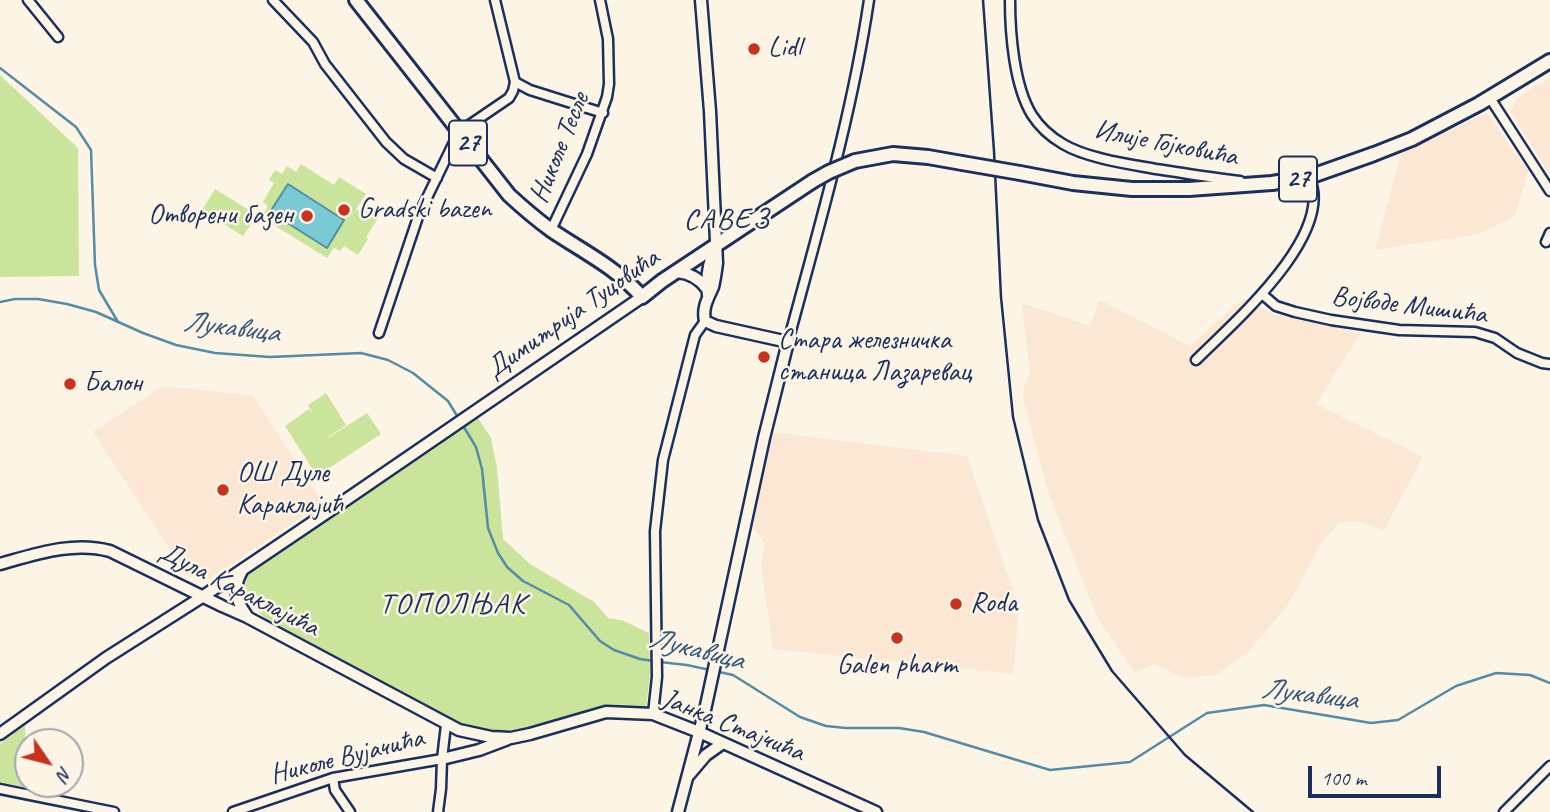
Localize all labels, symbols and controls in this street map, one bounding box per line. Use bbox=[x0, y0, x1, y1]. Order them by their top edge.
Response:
place label: Lidl bbox=[768, 32, 801, 66]
marker: Lidl bbox=[746, 41, 762, 57]
street label: Николе Тесле bbox=[523, 88, 597, 208]
street label: Илије Гојковића bbox=[1092, 114, 1240, 174]
road number: 27 bbox=[449, 120, 487, 166]
road number: 27 bbox=[1279, 156, 1317, 202]
place label: Gradski bazen bbox=[358, 193, 491, 227]
place label: Отворени базен bbox=[148, 199, 293, 233]
marker: Gradski bazen bbox=[336, 202, 352, 218]
district label: САВЕЗ bbox=[685, 202, 769, 238]
marker: Отворени базен bbox=[299, 208, 315, 224]
street label: Димитрија Туцовића bbox=[480, 242, 666, 386]
street label: Војводе Мишића bbox=[1330, 280, 1488, 332]
water label: Лукавица bbox=[181, 304, 281, 352]
place label: Стара железничка станица Лазаревац bbox=[778, 324, 971, 390]
marker: Стара железничка станица Лазаревац bbox=[756, 349, 772, 365]
place label: Балон bbox=[84, 367, 142, 401]
marker: Балон bbox=[62, 376, 78, 392]
place label: ОШ Дуле Караклајић bbox=[237, 457, 342, 523]
marker: ОШ Дуле Караклајић bbox=[215, 482, 231, 498]
street label: Дула Караклајића bbox=[153, 535, 325, 645]
district label: ТОПОЛЊАК bbox=[380, 587, 526, 623]
place label: Roda bbox=[970, 587, 1017, 621]
marker: Roda bbox=[948, 596, 964, 612]
water label: Лукавица bbox=[645, 621, 747, 679]
marker: Galen pharm bbox=[889, 630, 905, 646]
place label: Galen pharm bbox=[837, 649, 957, 683]
water label: Лукавица bbox=[1259, 671, 1359, 719]
street label: Јанка Стајчића bbox=[657, 682, 809, 770]
street label: Николе Вујачића bbox=[267, 722, 427, 792]
north arrow bbox=[14, 728, 84, 798]
scale bar bbox=[1312, 752, 1445, 796]
text: N bbox=[51, 762, 78, 786]
text: 100 m bbox=[1321, 765, 1366, 791]

